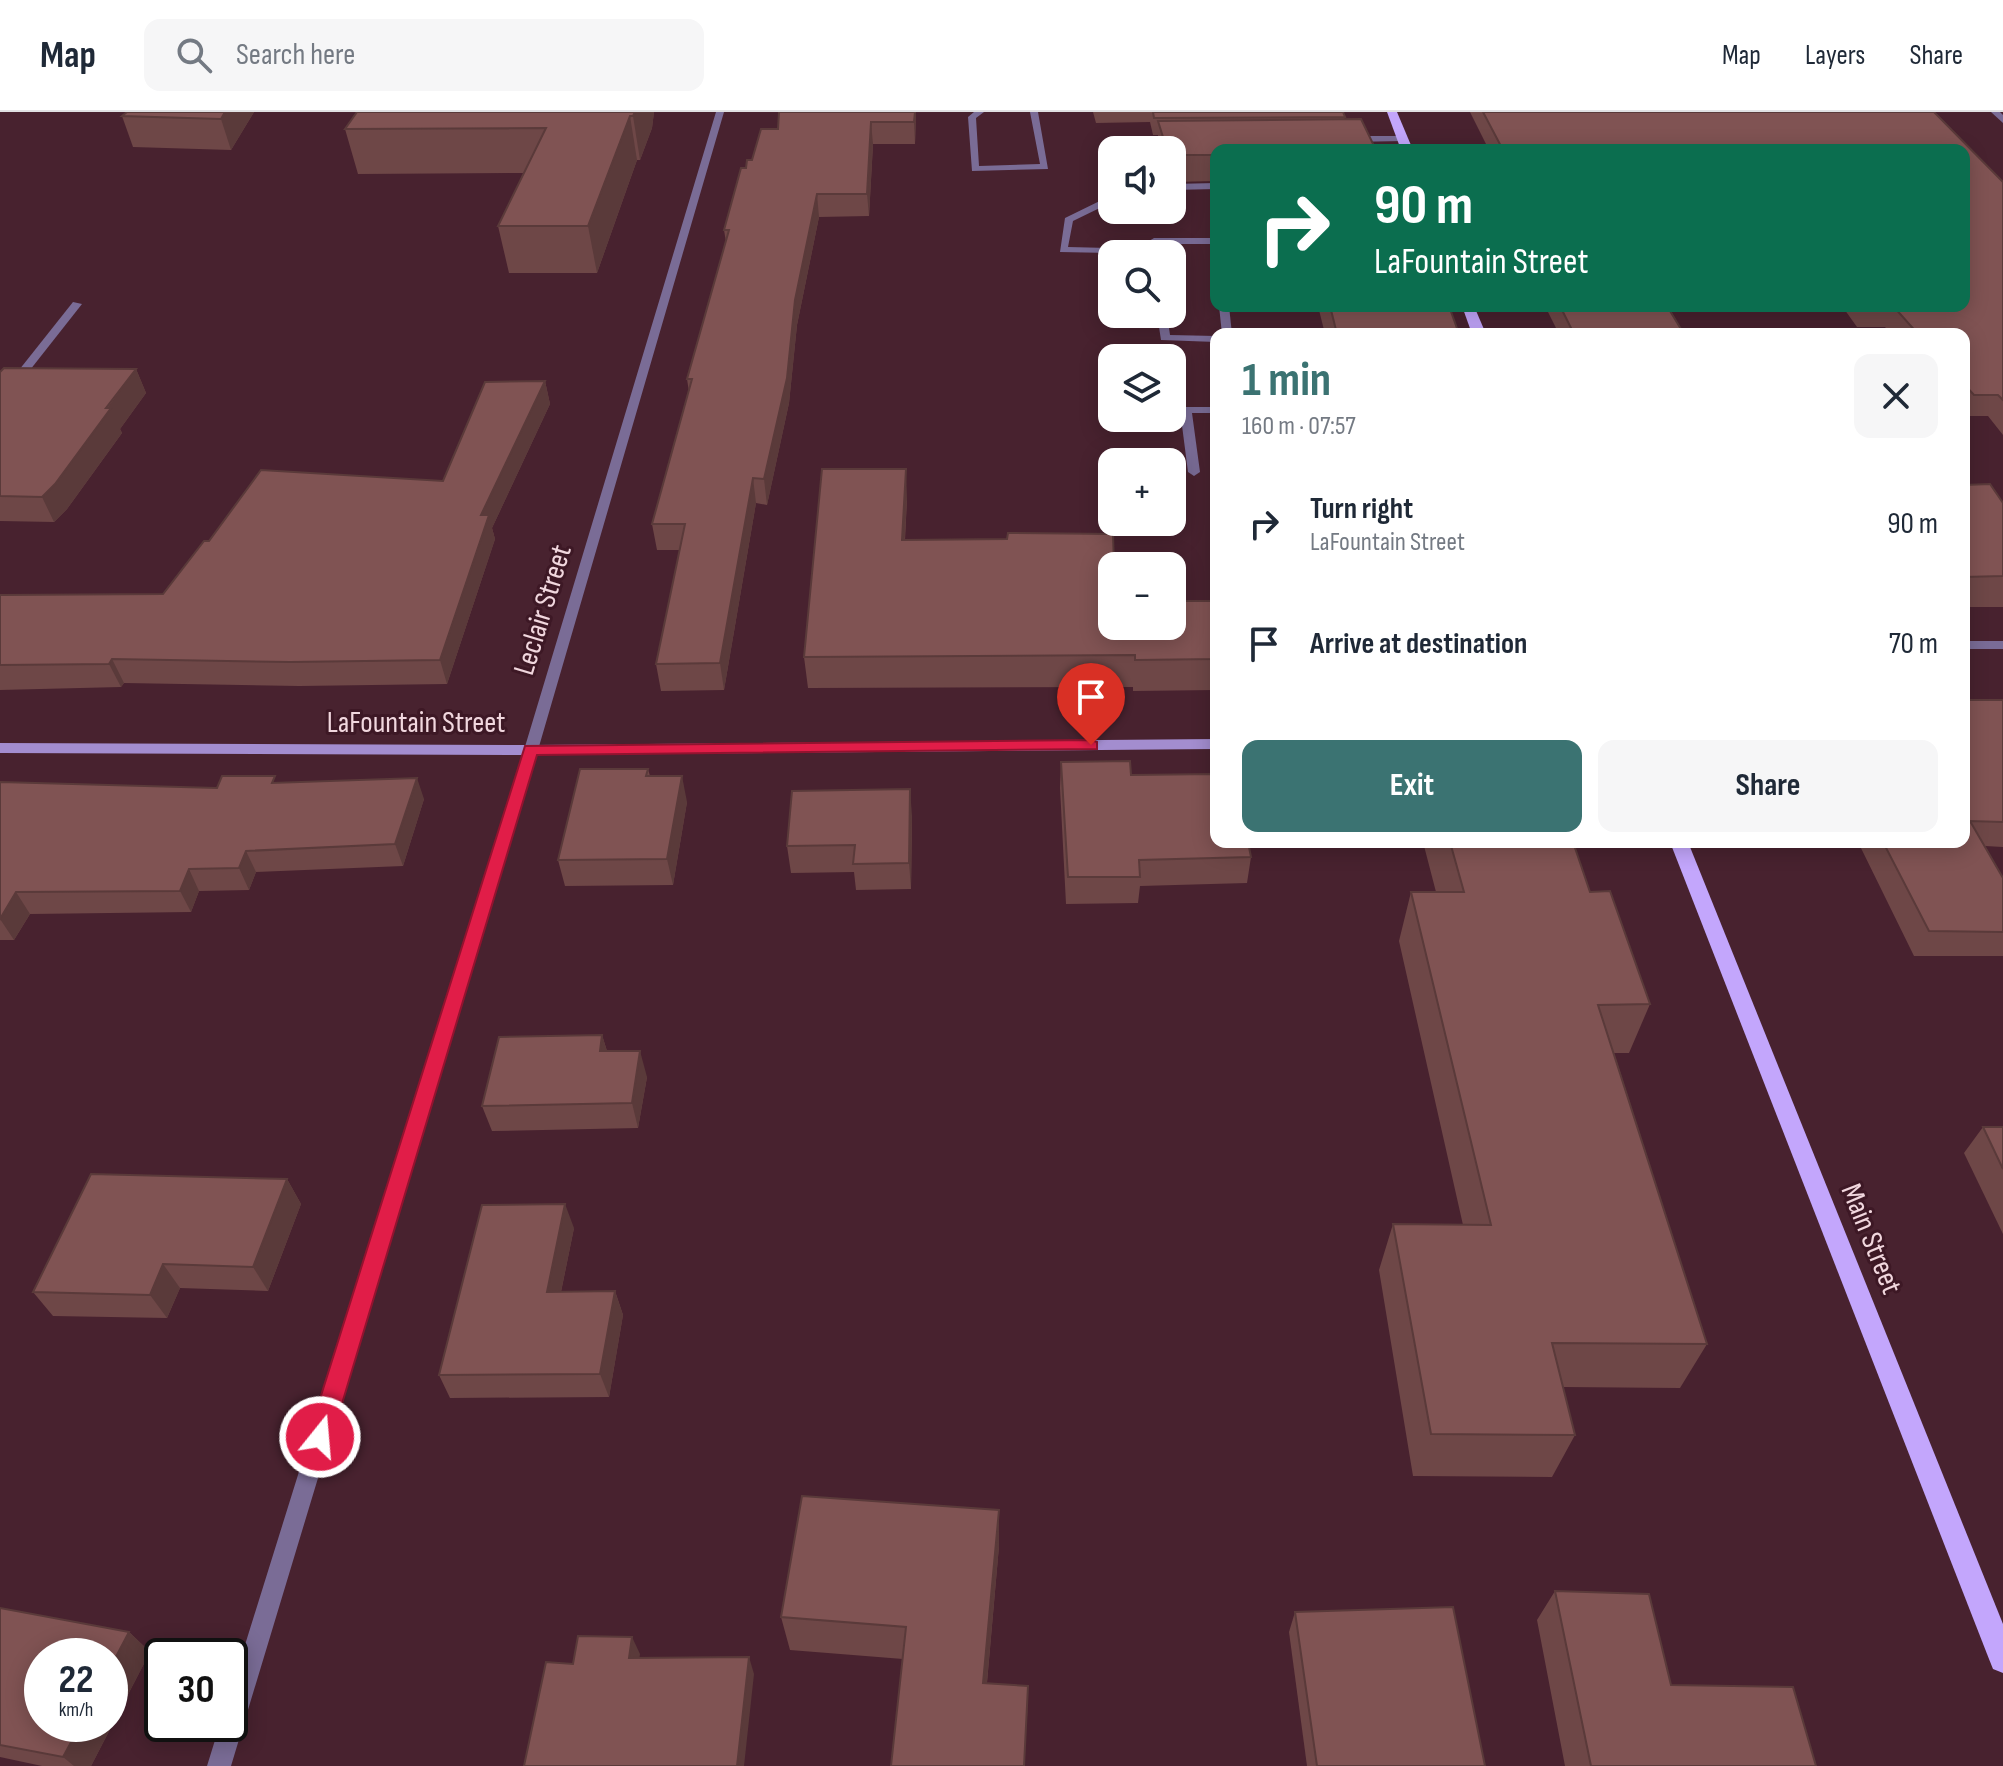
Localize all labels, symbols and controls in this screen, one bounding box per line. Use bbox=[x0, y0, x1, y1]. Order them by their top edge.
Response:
search box bbox=[144, 19, 704, 91]
text: Map bbox=[40, 33, 96, 78]
icon: search bbox=[172, 33, 216, 77]
text: Search here bbox=[236, 37, 355, 73]
text: Map bbox=[1722, 39, 1761, 72]
text: Layers bbox=[1805, 39, 1865, 72]
text: Share bbox=[1909, 39, 1963, 72]
map controls bbox=[1098, 136, 1186, 640]
button: sound bbox=[1098, 136, 1186, 224]
text: 90 m bbox=[1374, 173, 1473, 240]
icon: right bbox=[1242, 176, 1346, 280]
button: search bbox=[1098, 240, 1186, 328]
text: LaFountain Street bbox=[1374, 241, 1588, 284]
button: layers bbox=[1098, 344, 1186, 432]
text: 1 min bbox=[1242, 352, 1331, 409]
button: close bbox=[1854, 354, 1938, 438]
text: 160 m · 07:57 bbox=[1242, 411, 1356, 442]
button: + bbox=[1098, 448, 1186, 536]
text: Turn right bbox=[1310, 491, 1413, 527]
icon: right bbox=[1242, 502, 1286, 546]
text: 90 m bbox=[1887, 506, 1938, 542]
text: LaFountain Street bbox=[1310, 527, 1465, 558]
street label: Leclair Street bbox=[506, 541, 580, 679]
button: − bbox=[1098, 552, 1186, 640]
icon: arrive bbox=[1242, 622, 1286, 666]
text: Arrive at destination bbox=[1310, 626, 1527, 662]
text: 70 m bbox=[1889, 626, 1938, 662]
pin bbox=[1057, 663, 1125, 745]
icon: arrive bbox=[1069, 675, 1113, 719]
street label: LaFountain Street bbox=[327, 705, 505, 741]
button: Exit bbox=[1242, 740, 1582, 832]
button: Share bbox=[1598, 740, 1938, 832]
street label: Main Street bbox=[1833, 1179, 1909, 1299]
position arrow bbox=[278, 1395, 362, 1479]
speed limit sign: 30 bbox=[144, 1638, 248, 1742]
text: 22 bbox=[58, 1656, 94, 1704]
text: km/h bbox=[59, 1698, 93, 1722]

